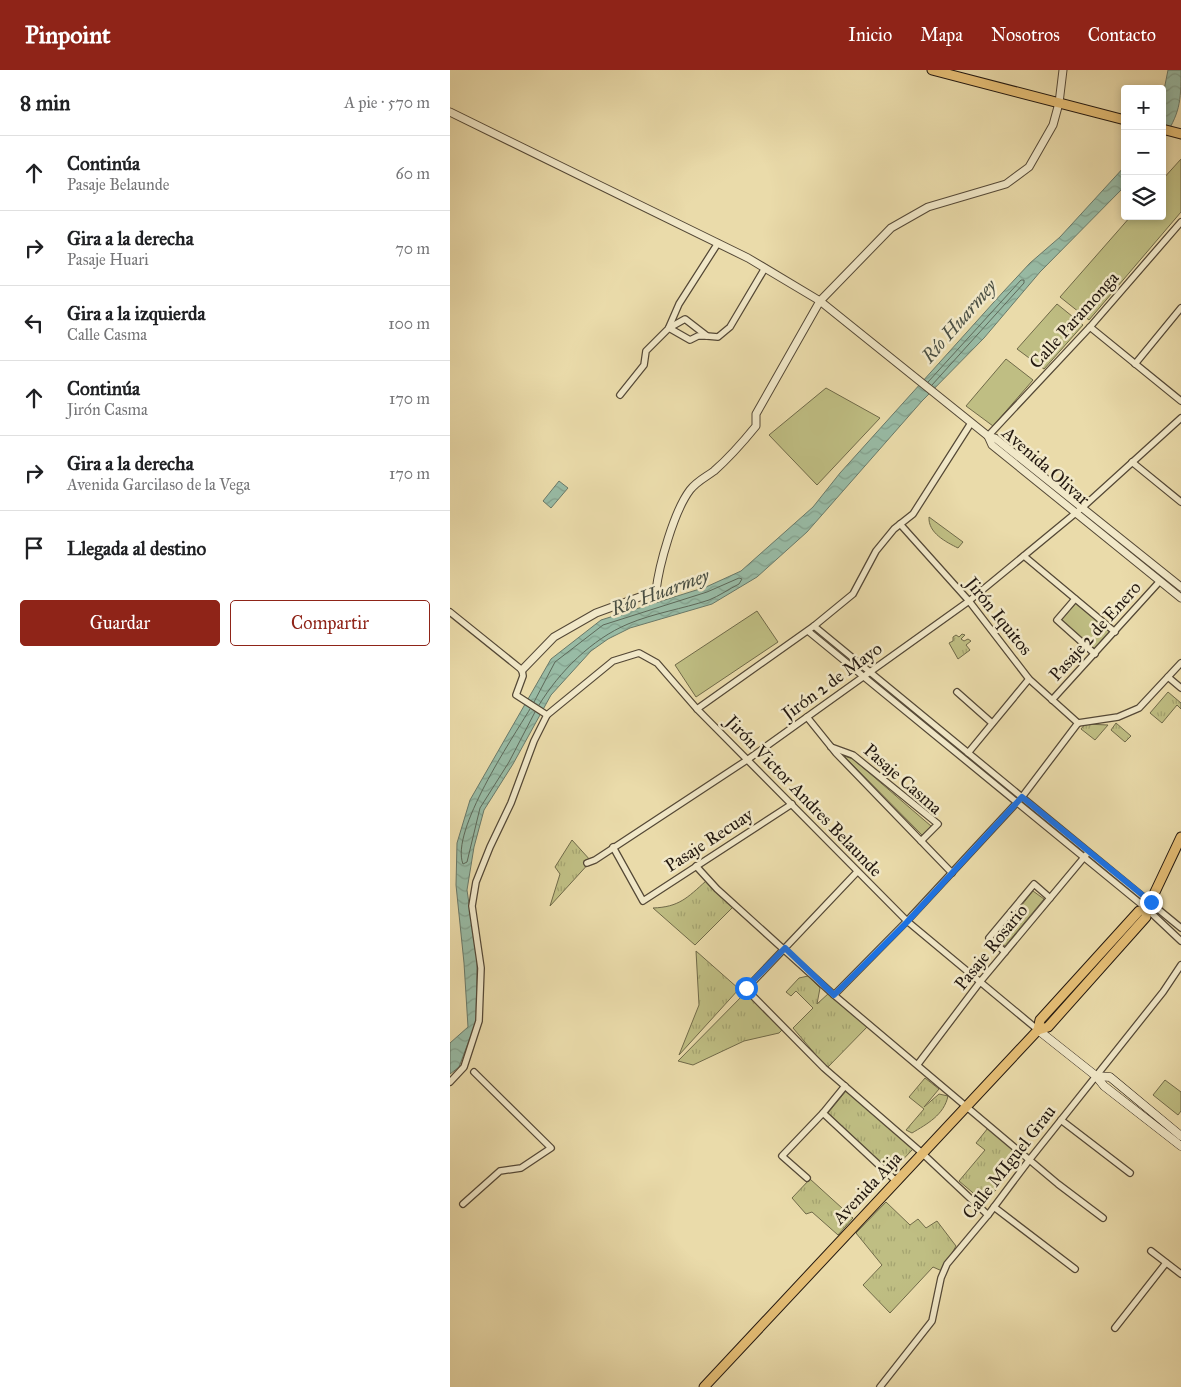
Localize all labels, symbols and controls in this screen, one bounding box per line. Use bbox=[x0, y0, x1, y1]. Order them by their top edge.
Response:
text: Pinpoint bbox=[25, 20, 111, 50]
text: Inicio bbox=[848, 24, 892, 46]
text: Mapa bbox=[920, 24, 963, 46]
text: Nosotros bbox=[991, 24, 1060, 46]
text: Contacto bbox=[1088, 24, 1156, 46]
map controls bbox=[1121, 85, 1166, 220]
button: + bbox=[1121, 85, 1166, 130]
text: 8 min bbox=[20, 90, 70, 116]
text: A pie · 570 m bbox=[344, 93, 430, 112]
button: − bbox=[1121, 130, 1166, 175]
text: Continúa bbox=[67, 152, 140, 175]
icon: ahead bbox=[20, 159, 48, 187]
text: 60 m bbox=[396, 164, 430, 183]
text: Pasaje Belaunde bbox=[67, 175, 169, 194]
button: layers bbox=[1121, 175, 1166, 220]
text: Gira a la derecha bbox=[67, 227, 194, 250]
icon: right bbox=[20, 234, 48, 262]
text: 70 m bbox=[395, 239, 430, 258]
text: Pasaje Huari bbox=[67, 250, 149, 269]
street label: Calle Paramonga bbox=[1025, 267, 1124, 374]
water label: Río Huarmey bbox=[916, 274, 1002, 368]
text: Gira a la izquierda bbox=[67, 302, 206, 325]
icon: left bbox=[20, 309, 48, 337]
text: 100 m bbox=[388, 314, 430, 333]
text: Calle Casma bbox=[67, 325, 147, 344]
text: Continúa bbox=[67, 377, 140, 400]
icon: ahead bbox=[20, 384, 48, 412]
text: 170 m bbox=[389, 389, 430, 408]
text: Jirón Casma bbox=[67, 400, 148, 419]
street label: Avenida Olivar bbox=[997, 421, 1094, 510]
text: Gira a la derecha bbox=[67, 452, 194, 475]
icon: right bbox=[20, 459, 48, 487]
text: 170 m bbox=[389, 464, 430, 483]
text: Avenida Garcilaso de la Vega bbox=[67, 475, 250, 494]
icon: arrive bbox=[20, 534, 48, 562]
text: Llegada al destino bbox=[67, 537, 206, 560]
water label: Río Huarmey bbox=[607, 563, 713, 621]
street label: Jirón Iquitos bbox=[959, 571, 1037, 660]
street label: Pasaje 2 de Enero bbox=[1044, 577, 1146, 685]
button: Guardar bbox=[20, 600, 220, 646]
button: Compartir bbox=[230, 600, 430, 646]
street label: Jirón 2 de Mayo bbox=[776, 637, 887, 727]
street label: Jirón Victor Andres Belaunde bbox=[719, 709, 887, 882]
street label: Pasaje Casma bbox=[859, 739, 947, 819]
street label: Pasaje Recuay bbox=[661, 803, 758, 877]
route end bbox=[1140, 891, 1163, 914]
street label: Pasaje Rosario bbox=[950, 900, 1032, 994]
route start bbox=[735, 977, 758, 1000]
street label: Calle MIguel Grau bbox=[958, 1100, 1061, 1224]
street label: Avenida Aija bbox=[827, 1147, 907, 1230]

